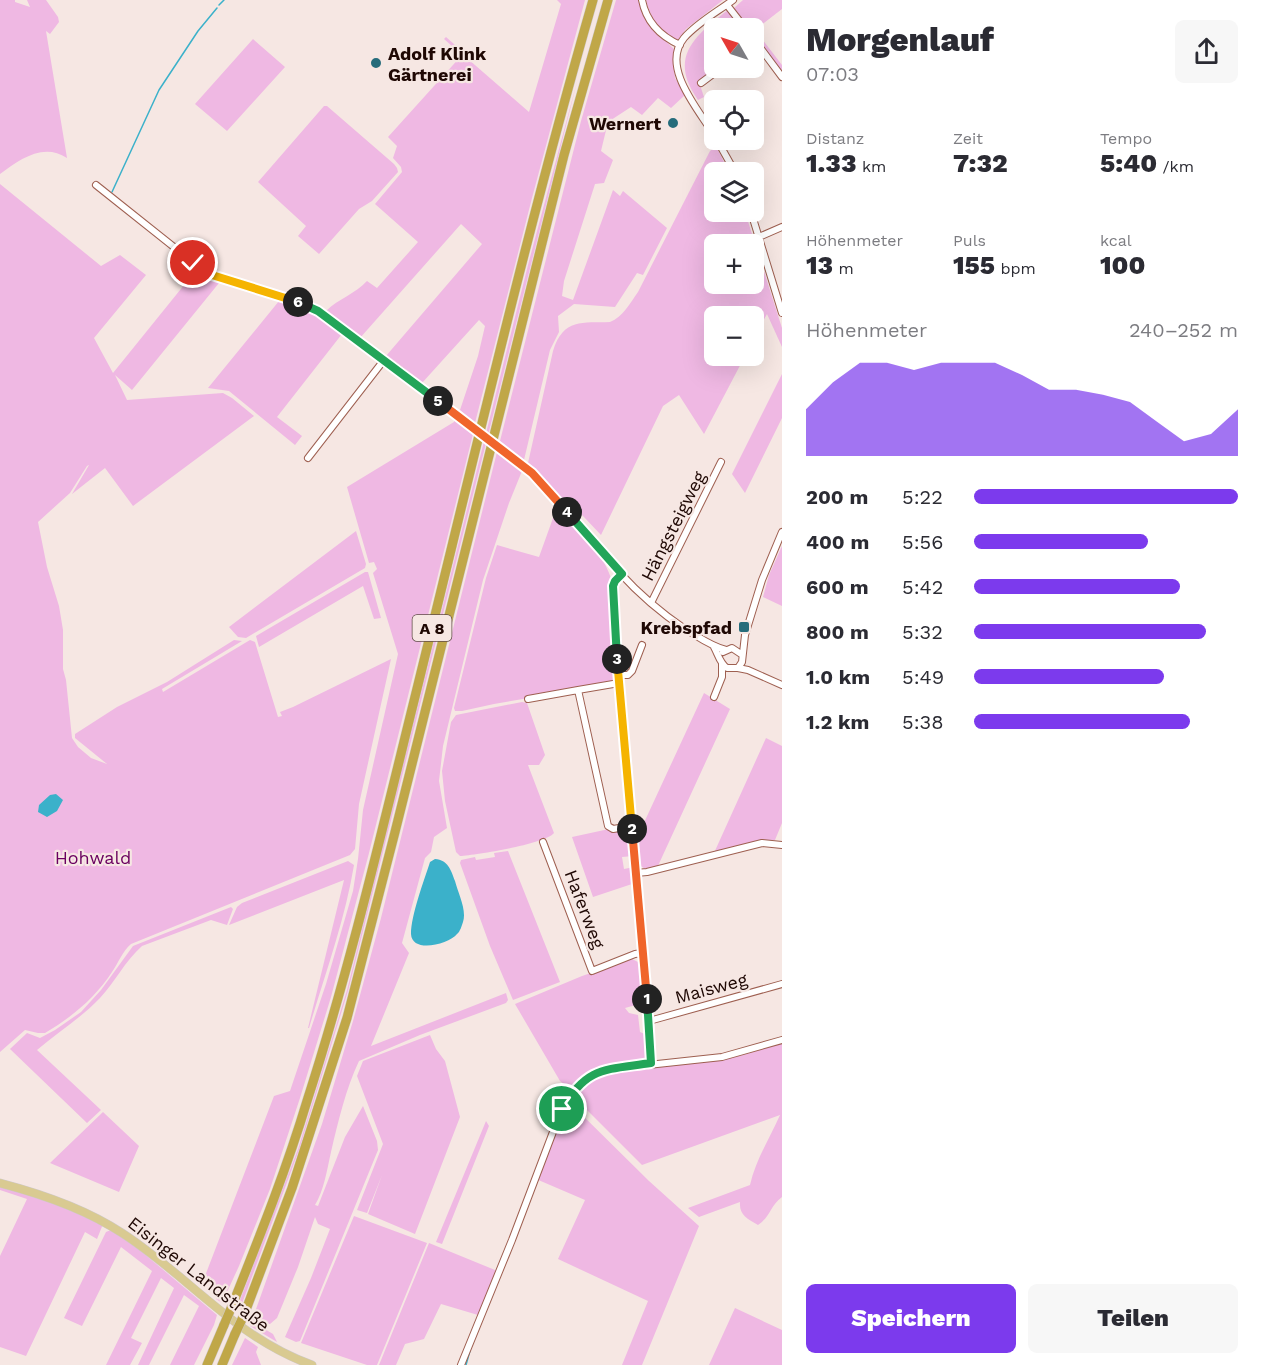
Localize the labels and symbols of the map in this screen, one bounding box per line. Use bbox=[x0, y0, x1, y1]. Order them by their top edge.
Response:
north arrow bbox=[704, 18, 764, 78]
place label: Adolf Klink Gärtnerei bbox=[388, 43, 487, 85]
marker: Adolf Klink Gärtnerei bbox=[369, 56, 383, 70]
place label: Wernert bbox=[589, 113, 661, 134]
marker: Wernert bbox=[666, 116, 680, 130]
pin bbox=[167, 237, 218, 288]
pin: 6 bbox=[283, 287, 313, 317]
pin: 5 bbox=[423, 386, 453, 416]
street label: Hängsteigweg bbox=[636, 467, 710, 584]
pin: 4 bbox=[552, 497, 582, 527]
road number: A 8 bbox=[412, 615, 452, 641]
place label: Krebspfad bbox=[640, 617, 732, 638]
marker: Krebspfad bbox=[737, 620, 751, 634]
pin: 3 bbox=[602, 644, 632, 674]
pin: 2 bbox=[617, 814, 647, 844]
park label: Hohwald bbox=[55, 847, 131, 868]
street label: Haferweg bbox=[560, 867, 610, 952]
street label: Maisweg bbox=[673, 968, 750, 1008]
pin: 1 bbox=[632, 984, 662, 1014]
pin bbox=[536, 1083, 587, 1134]
street label: Eisinger Landstraße bbox=[124, 1212, 274, 1336]

